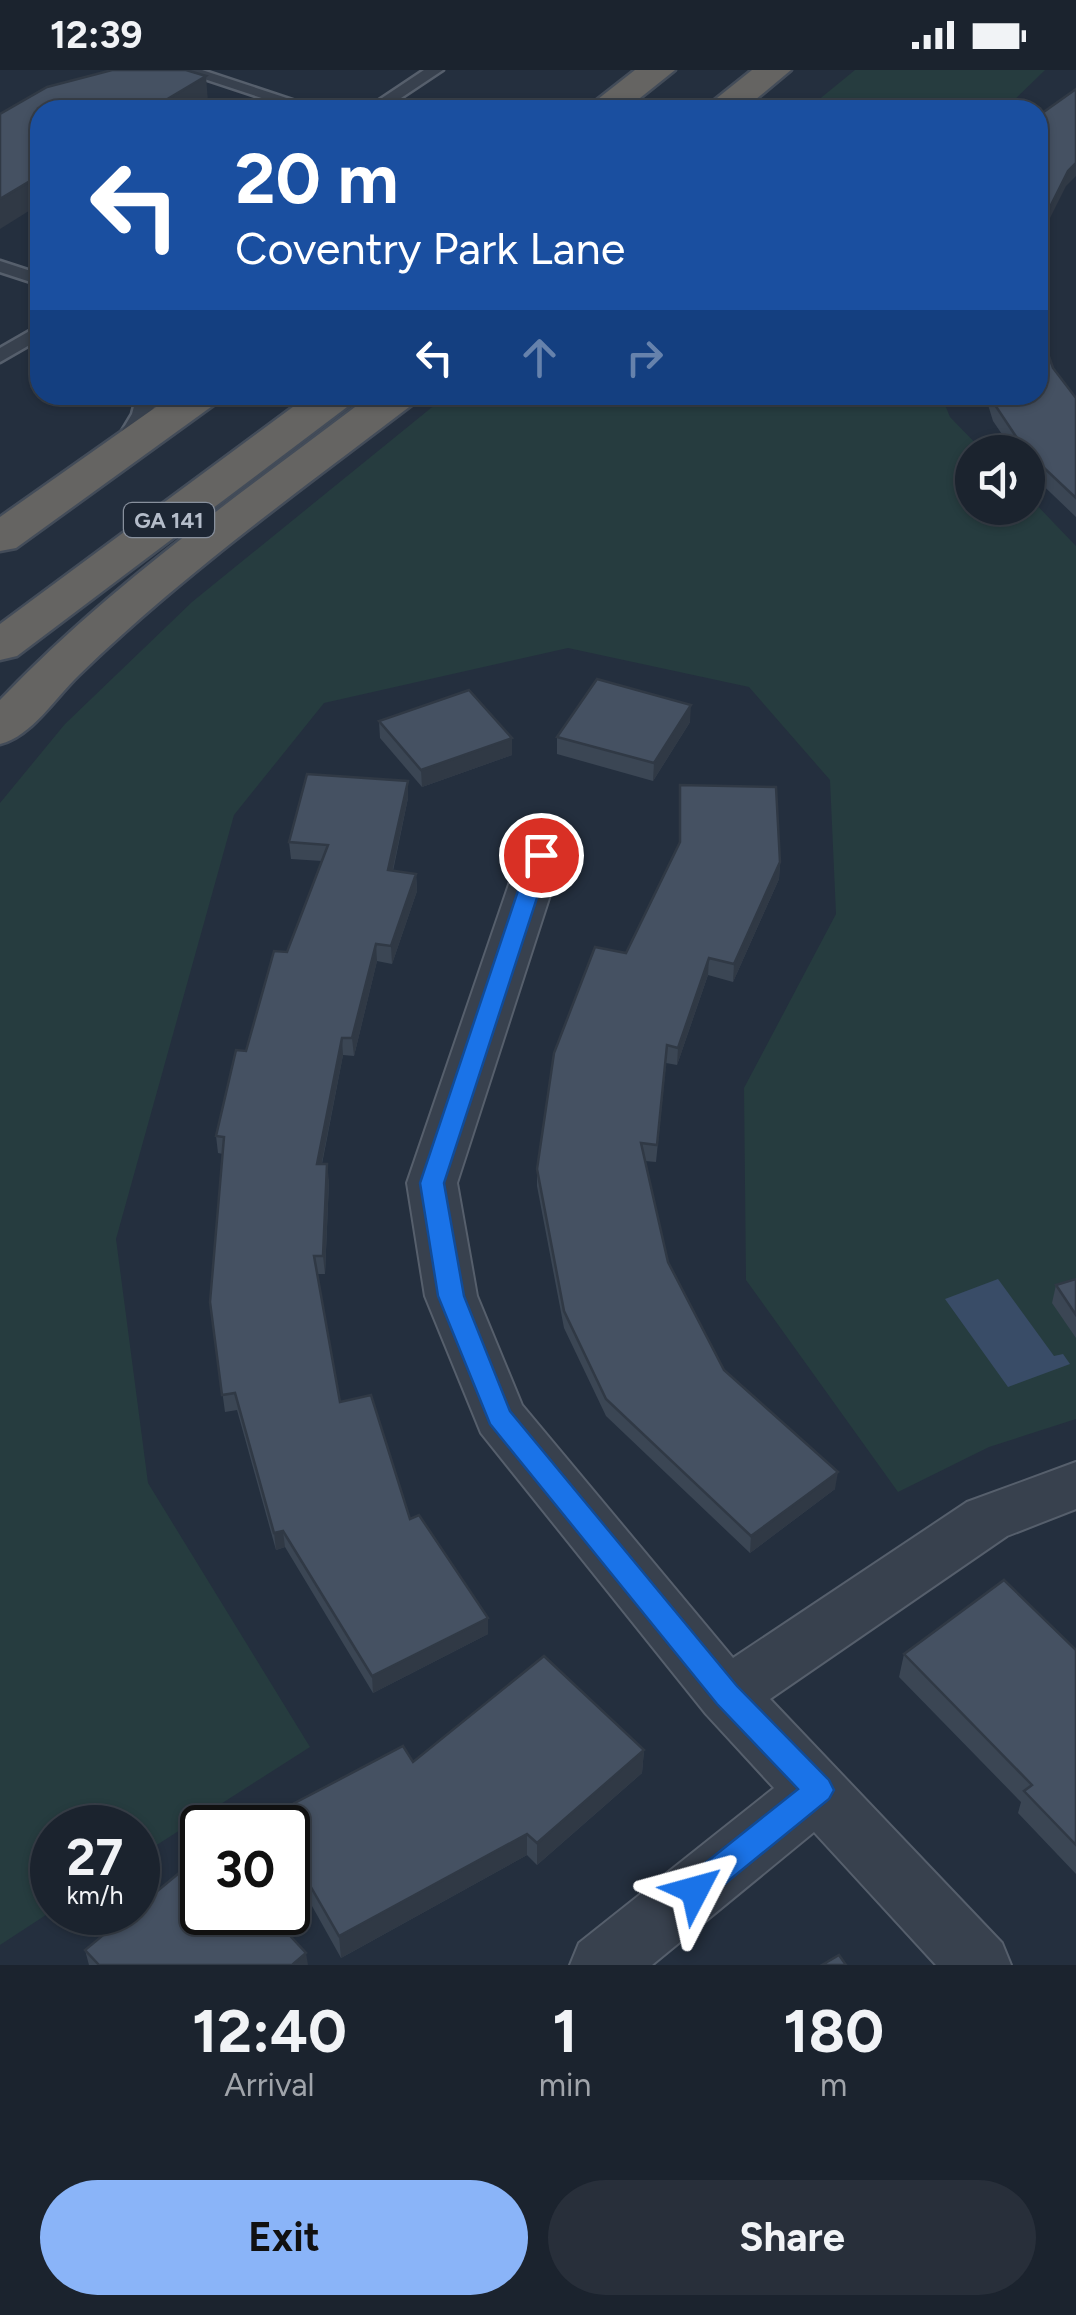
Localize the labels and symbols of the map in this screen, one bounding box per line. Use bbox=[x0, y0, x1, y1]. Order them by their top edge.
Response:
road number: GA 141 bbox=[124, 503, 214, 537]
pin bbox=[499, 813, 584, 898]
speed limit sign: 30 bbox=[180, 1805, 310, 1935]
position arrow bbox=[643, 1838, 747, 1942]

